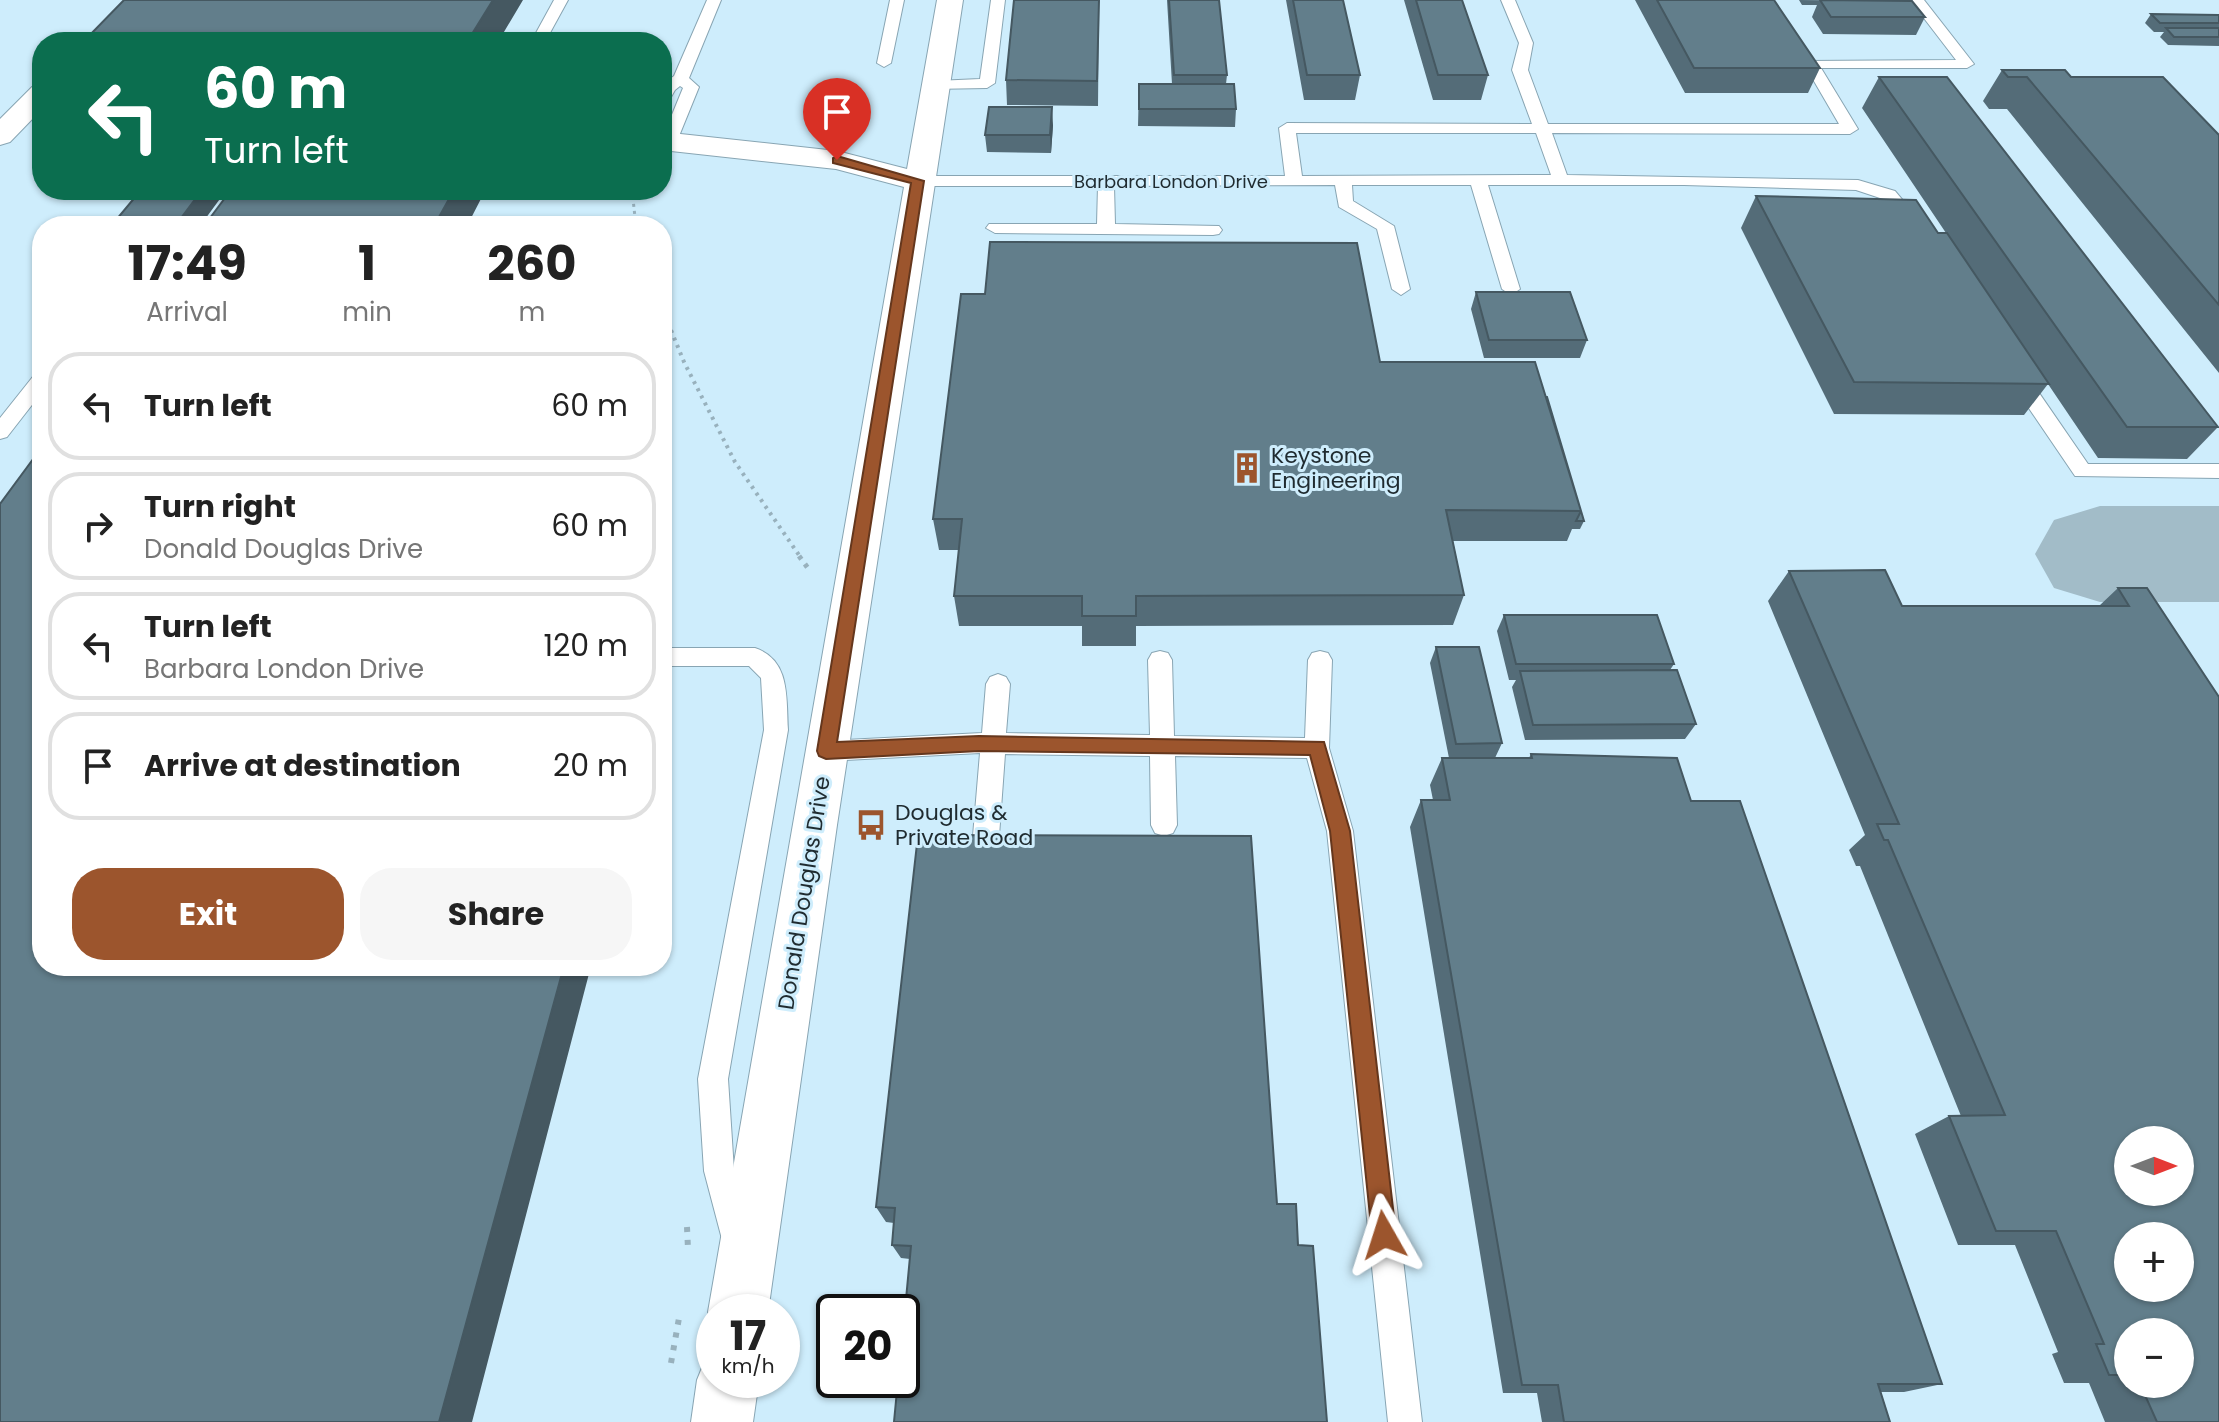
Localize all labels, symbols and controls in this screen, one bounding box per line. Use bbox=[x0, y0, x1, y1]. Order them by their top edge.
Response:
text: 60 m bbox=[204, 49, 347, 128]
icon: left bbox=[72, 64, 176, 168]
pin bbox=[803, 78, 871, 160]
icon: arrive bbox=[815, 90, 859, 134]
text: Turn left bbox=[204, 125, 349, 176]
street label: Barbara London Drive bbox=[1074, 169, 1268, 194]
text: 17:49 bbox=[127, 230, 247, 297]
text: 1 bbox=[358, 230, 376, 297]
text: 260 bbox=[487, 230, 577, 297]
text: Arrival bbox=[146, 294, 228, 330]
text: min bbox=[342, 294, 392, 330]
text: m bbox=[519, 294, 545, 330]
icon: left bbox=[76, 384, 120, 428]
text: Turn left bbox=[144, 384, 272, 427]
text: 60 m bbox=[551, 384, 628, 427]
place label: Keystone Engineering bbox=[1271, 440, 1401, 496]
building icon: Keystone Engineering bbox=[1230, 451, 1264, 485]
text: Turn right bbox=[144, 485, 296, 528]
icon: right bbox=[76, 504, 120, 548]
text: 60 m bbox=[551, 504, 628, 547]
text: Donald Douglas Drive bbox=[144, 531, 423, 567]
text: Turn left bbox=[144, 605, 272, 648]
icon: left bbox=[76, 624, 120, 668]
text: 120 m bbox=[543, 624, 628, 667]
text: Barbara London Drive bbox=[144, 651, 424, 687]
icon: arrive bbox=[76, 744, 120, 788]
text: Arrive at destination bbox=[144, 744, 461, 787]
text: 20 m bbox=[553, 744, 628, 787]
street label: Donald Douglas Drive bbox=[770, 774, 838, 1012]
place label: Douglas & Private Road bbox=[895, 797, 1033, 853]
bus stop icon: Douglas & Private Road bbox=[854, 808, 888, 842]
button: Exit bbox=[72, 868, 344, 960]
button: Share bbox=[360, 868, 632, 960]
north arrow bbox=[2114, 1126, 2194, 1206]
map controls bbox=[2114, 1126, 2194, 1398]
position arrow bbox=[1342, 1193, 1426, 1277]
button: + bbox=[2114, 1222, 2194, 1302]
speed limit sign: 20 bbox=[816, 1294, 920, 1398]
text: 17 bbox=[730, 1308, 766, 1364]
button: − bbox=[2114, 1318, 2194, 1398]
text: km/h bbox=[721, 1352, 775, 1380]

